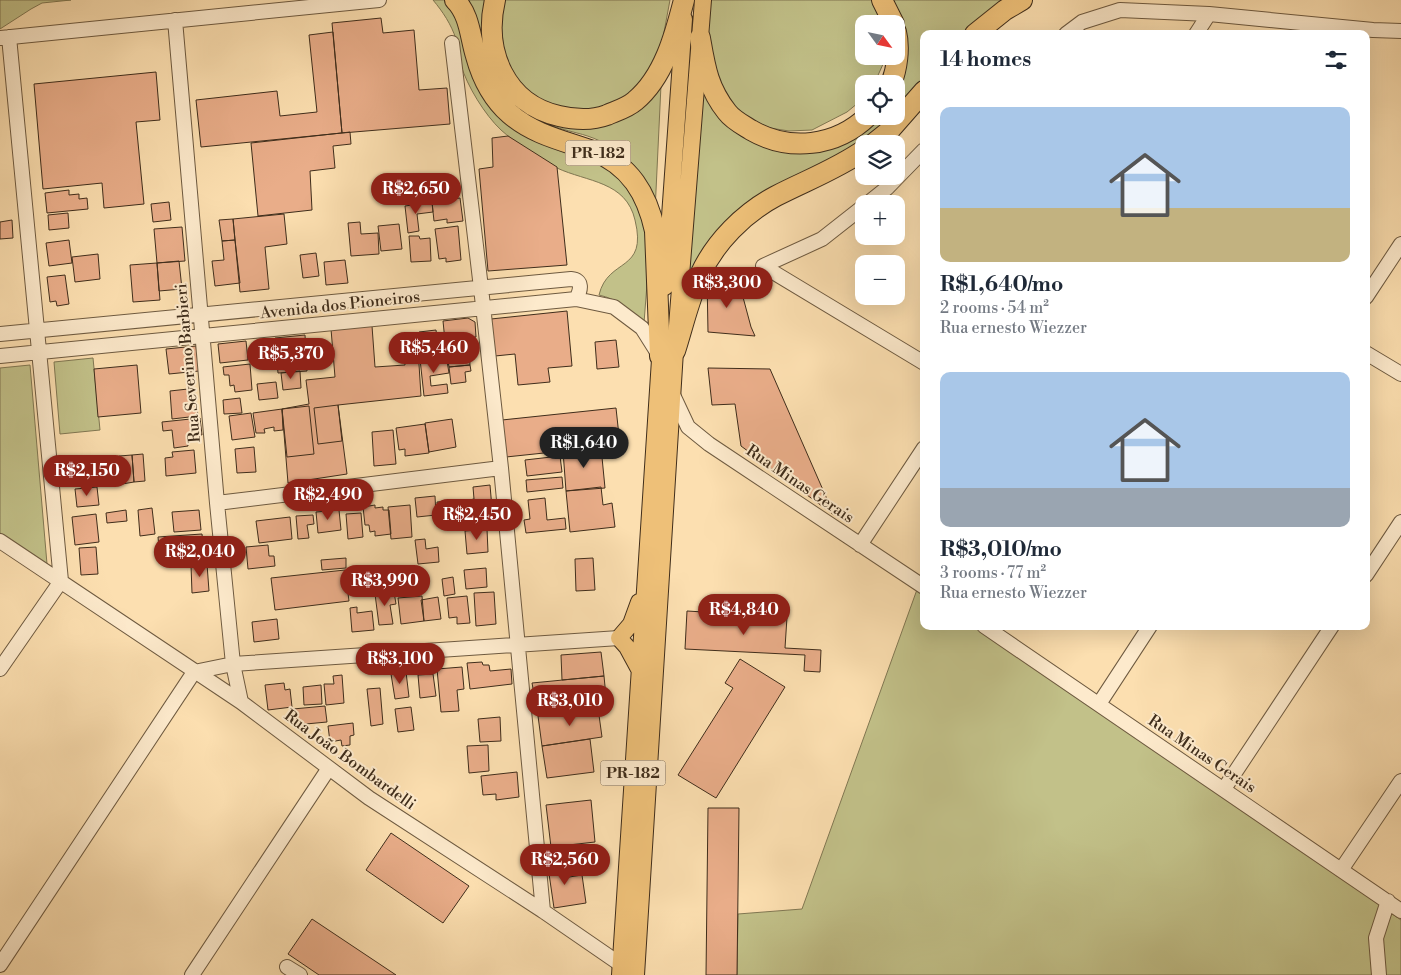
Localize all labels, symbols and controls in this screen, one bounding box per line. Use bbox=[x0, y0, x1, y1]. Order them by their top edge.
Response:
north arrow bbox=[855, 15, 905, 65]
map controls bbox=[855, 15, 905, 305]
icon: filters bbox=[1322, 46, 1350, 74]
text: 14 homes bbox=[940, 47, 1031, 73]
button: locate bbox=[855, 75, 905, 125]
button: layers bbox=[855, 135, 905, 185]
road number: PR-182 bbox=[566, 140, 630, 166]
icon: home bbox=[1100, 140, 1190, 230]
pin: R$2,650 bbox=[370, 172, 462, 215]
text: R$2,650 bbox=[382, 179, 450, 199]
button: + bbox=[855, 195, 905, 245]
button: − bbox=[855, 255, 905, 305]
pin: R$3,300 bbox=[681, 266, 773, 309]
text: R$1,640/mo bbox=[940, 272, 1063, 298]
text: R$3,300 bbox=[693, 273, 761, 293]
street label: Rua Severino Barbieri bbox=[171, 282, 205, 444]
street label: Avenida dos Pioneiros bbox=[258, 287, 421, 323]
text: 2 rooms · 54 m² bbox=[940, 298, 1049, 318]
text: Rua ernesto Wiezzer bbox=[940, 318, 1087, 338]
pin: R$5,460 bbox=[388, 332, 480, 374]
pin: R$5,370 bbox=[245, 338, 337, 380]
text: R$5,460 bbox=[400, 338, 468, 358]
text: R$5,370 bbox=[258, 344, 324, 364]
icon: home bbox=[1100, 405, 1190, 495]
pin: R$1,640 bbox=[538, 426, 630, 469]
text: R$1,640 bbox=[551, 433, 617, 453]
street label: Rua Minas Gerais bbox=[742, 440, 858, 528]
pin: R$2,150 bbox=[41, 454, 133, 497]
text: R$2,150 bbox=[54, 461, 120, 481]
pin: R$2,490 bbox=[282, 478, 374, 521]
text: R$2,490 bbox=[294, 485, 362, 505]
pin: R$2,450 bbox=[431, 498, 523, 541]
text: R$2,450 bbox=[443, 505, 511, 525]
pin: R$2,040 bbox=[154, 536, 246, 578]
text: R$3,010/mo bbox=[940, 537, 1062, 563]
text: R$2,040 bbox=[165, 542, 235, 562]
text: 3 rooms · 77 m² bbox=[940, 563, 1046, 583]
pin: R$3,990 bbox=[339, 564, 431, 607]
text: R$3,990 bbox=[351, 571, 419, 591]
text: Rua ernesto Wiezzer bbox=[940, 583, 1087, 603]
pin: R$4,840 bbox=[698, 594, 790, 636]
text: R$4,840 bbox=[709, 600, 779, 620]
pin: R$3,100 bbox=[354, 642, 446, 685]
text: R$3,100 bbox=[367, 649, 433, 669]
pin: R$3,010 bbox=[524, 684, 616, 727]
text: R$3,010 bbox=[537, 691, 603, 711]
street label: Rua João Bombardelli bbox=[280, 705, 420, 815]
street label: Rua Minas Gerais bbox=[1144, 710, 1260, 798]
road number: PR-182 bbox=[600, 760, 666, 786]
pin: R$2,560 bbox=[519, 844, 611, 886]
text: R$2,560 bbox=[531, 850, 599, 870]

